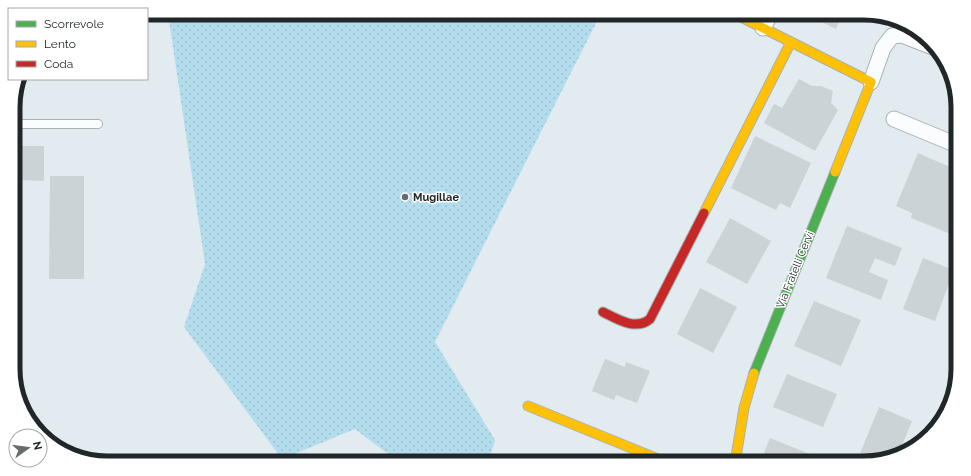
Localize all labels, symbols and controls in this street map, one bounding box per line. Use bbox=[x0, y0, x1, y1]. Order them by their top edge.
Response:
legend bbox=[8, 8, 148, 80]
text: Scorrevole bbox=[44, 17, 104, 31]
text: Lento bbox=[44, 37, 76, 51]
text: Coda bbox=[44, 57, 73, 71]
place label: Mugillae bbox=[413, 191, 459, 204]
marker: Mugillae bbox=[400, 192, 410, 202]
street label: Via Fratelli Cervi bbox=[774, 230, 816, 310]
north arrow bbox=[8, 428, 48, 468]
text: N bbox=[30, 440, 45, 451]

